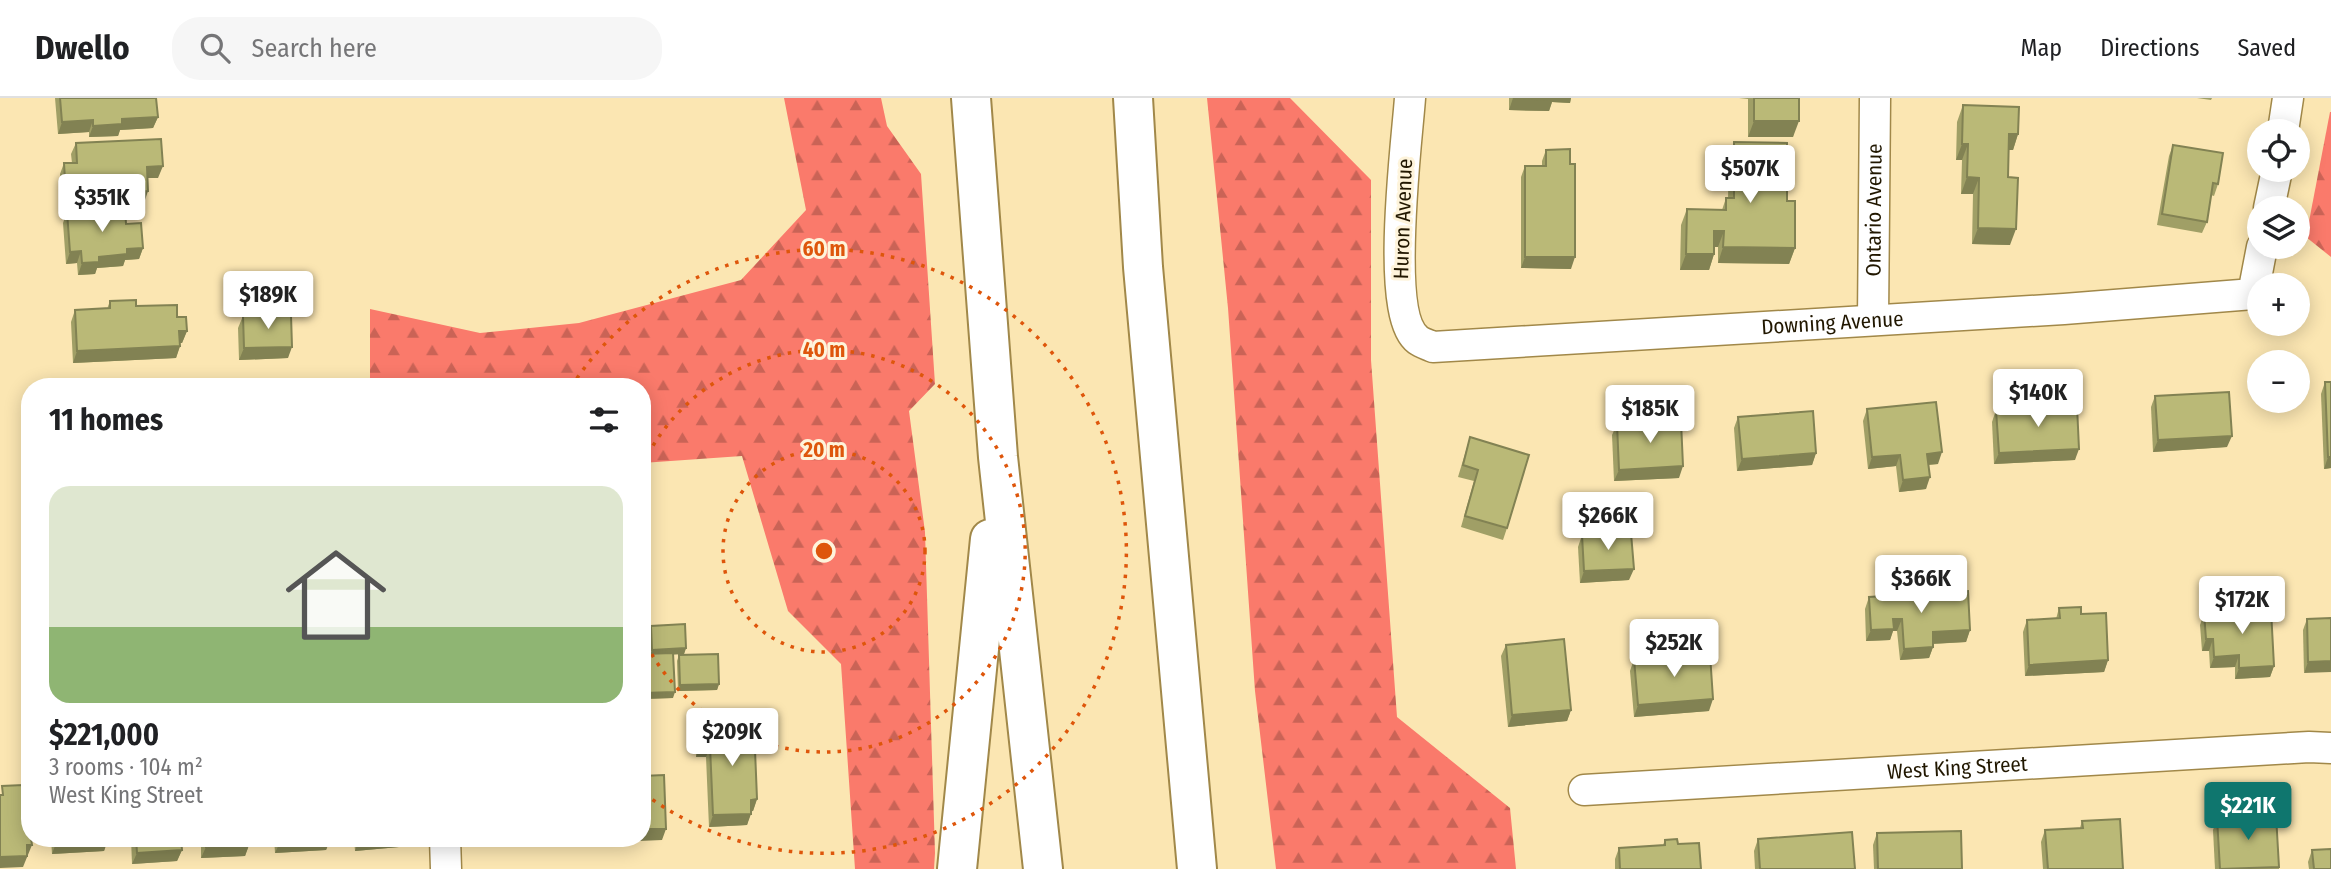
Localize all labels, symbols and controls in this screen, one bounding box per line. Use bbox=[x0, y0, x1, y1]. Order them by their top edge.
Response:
search box bbox=[172, 17, 662, 80]
text: Dwello bbox=[35, 28, 130, 68]
icon: search bbox=[196, 29, 234, 67]
text: Search here bbox=[252, 33, 377, 64]
text: Map bbox=[2021, 34, 2062, 62]
text: Directions bbox=[2100, 34, 2199, 62]
text: Saved bbox=[2237, 34, 2296, 62]
map controls bbox=[2247, 119, 2310, 413]
button: locate bbox=[2247, 119, 2310, 182]
street label: Ontario Avenue bbox=[1860, 143, 1888, 277]
pin: $507K bbox=[1701, 146, 1799, 205]
text: $507K bbox=[1721, 154, 1779, 182]
street label: Huron Avenue bbox=[1388, 158, 1418, 280]
pin: $351K bbox=[53, 174, 151, 234]
text: $351K bbox=[74, 183, 130, 211]
button: layers bbox=[2247, 196, 2310, 259]
text: 60 m bbox=[803, 236, 845, 262]
pin: $189K bbox=[219, 272, 317, 331]
button: + bbox=[2247, 273, 2310, 336]
text: $189K bbox=[239, 280, 297, 308]
street label: Downing Avenue bbox=[1760, 306, 1904, 340]
text: 40 m bbox=[803, 337, 845, 363]
button: − bbox=[2247, 350, 2310, 413]
pin: $140K bbox=[1989, 370, 2087, 429]
text: $140K bbox=[2009, 378, 2067, 406]
pin: $185K bbox=[1601, 386, 1699, 445]
text: $185K bbox=[1621, 394, 1679, 422]
icon: filters bbox=[585, 401, 623, 439]
text: 11 homes bbox=[49, 402, 163, 438]
text: 20 m bbox=[802, 437, 845, 463]
pin: $266K bbox=[1559, 492, 1657, 552]
text: $266K bbox=[1578, 501, 1638, 529]
icon: home bbox=[273, 532, 399, 658]
centre of rings bbox=[812, 539, 836, 563]
pin: $366K bbox=[1872, 556, 1970, 615]
text: $366K bbox=[1891, 564, 1951, 592]
pin: $172K bbox=[2193, 576, 2291, 636]
text: $172K bbox=[2215, 585, 2269, 613]
pin: $252K bbox=[1625, 620, 1723, 679]
text: $252K bbox=[1646, 628, 1702, 656]
pin: $209K bbox=[683, 708, 781, 768]
text: $221,000 bbox=[49, 717, 159, 753]
text: $209K bbox=[702, 717, 762, 745]
street label: West King Street bbox=[1886, 751, 2028, 785]
text: 3 rooms · 104 m² bbox=[49, 753, 203, 781]
text: West King Street bbox=[49, 781, 203, 809]
pin: $221K bbox=[2199, 782, 2297, 842]
text: $221K bbox=[2220, 791, 2276, 819]

